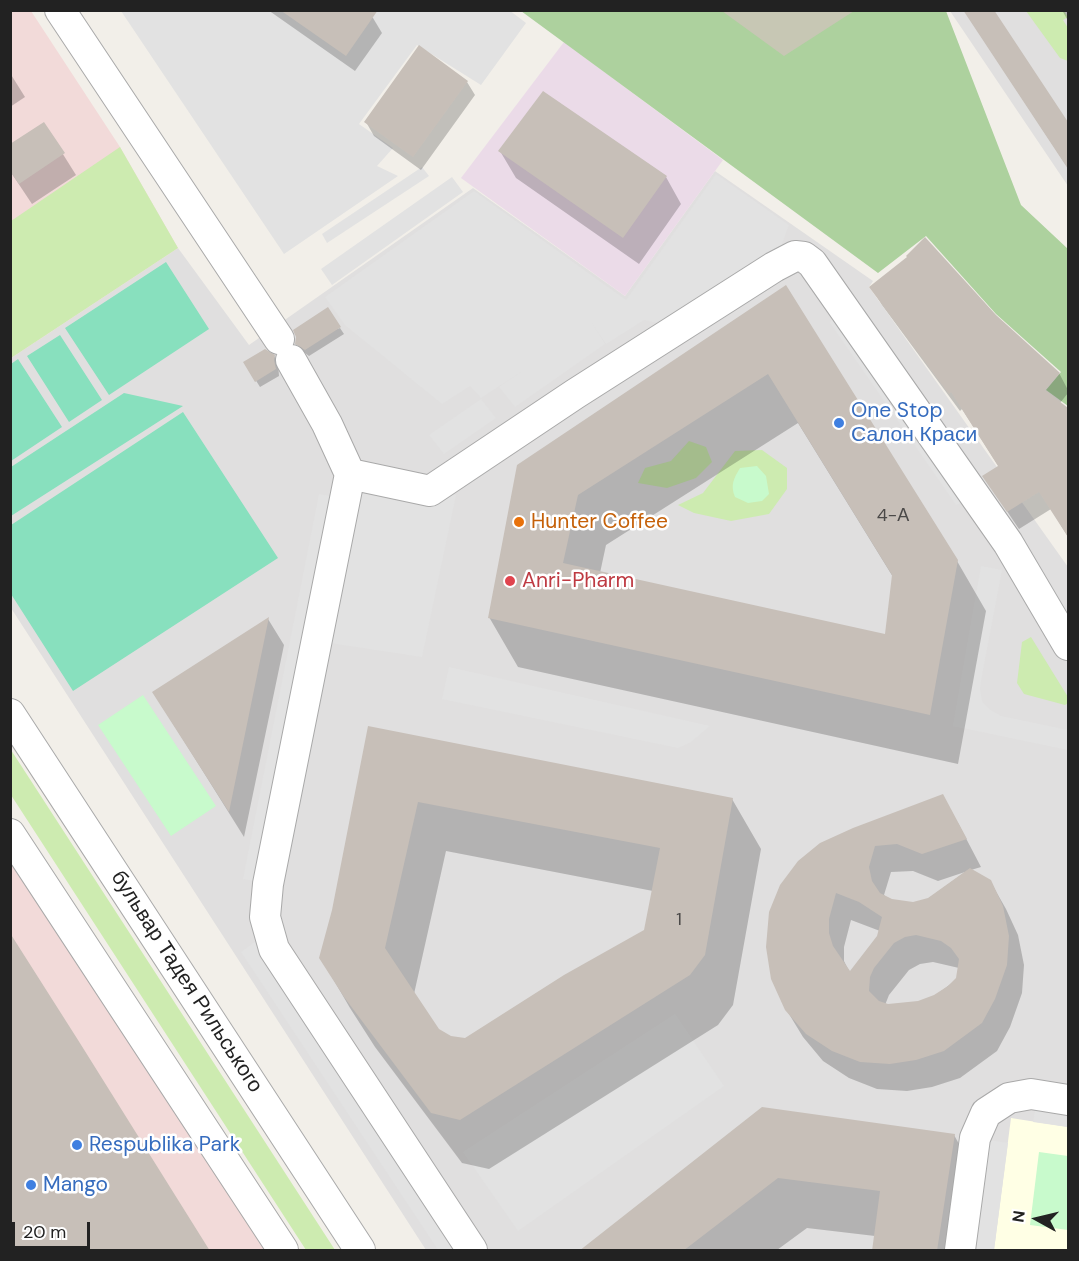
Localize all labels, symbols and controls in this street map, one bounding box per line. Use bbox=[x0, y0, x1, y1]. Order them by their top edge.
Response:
place label: One Stop Салон Краси bbox=[851, 398, 977, 448]
marker: One Stop Салон Краси bbox=[832, 416, 846, 430]
house number: 4-А bbox=[877, 505, 909, 527]
place label: Hunter Coffee bbox=[531, 509, 668, 535]
marker: Hunter Coffee bbox=[512, 515, 526, 529]
place label: Anri-Pharm bbox=[522, 568, 634, 594]
marker: Anri-Pharm bbox=[503, 574, 517, 588]
street label: бульвар Тадея Рильського bbox=[105, 866, 267, 1098]
house number: 1 bbox=[676, 909, 682, 931]
place label: Respublika Park bbox=[89, 1132, 240, 1158]
marker: Respublika Park bbox=[70, 1138, 84, 1152]
place label: Mango bbox=[43, 1172, 108, 1198]
marker: Mango bbox=[24, 1178, 38, 1192]
north arrow bbox=[1007, 1189, 1067, 1249]
text: N bbox=[1007, 1209, 1030, 1224]
scale bar bbox=[15, 1210, 93, 1248]
text: 20 m bbox=[23, 1220, 66, 1244]

